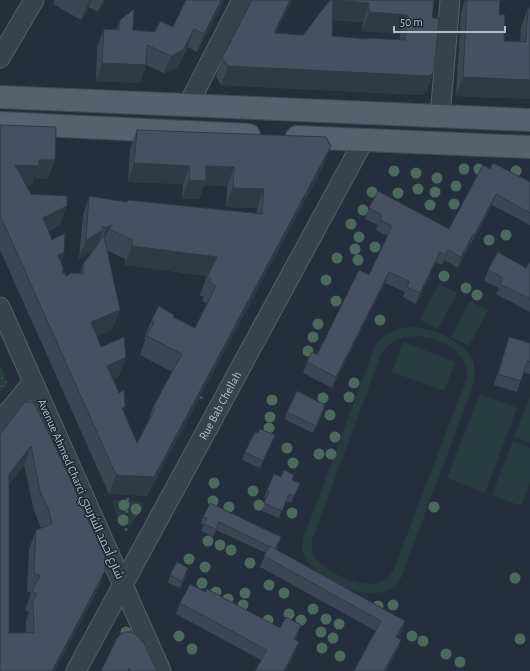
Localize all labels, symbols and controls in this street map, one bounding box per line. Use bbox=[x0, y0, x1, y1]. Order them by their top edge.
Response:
scale bar bbox=[394, 8, 505, 34]
text: 50 m bbox=[400, 16, 423, 28]
street label: Rue Bab Chellah bbox=[197, 369, 243, 442]
street label: Avenue Ahmed Charci شارع أحمد الشرسي bbox=[32, 396, 128, 583]

